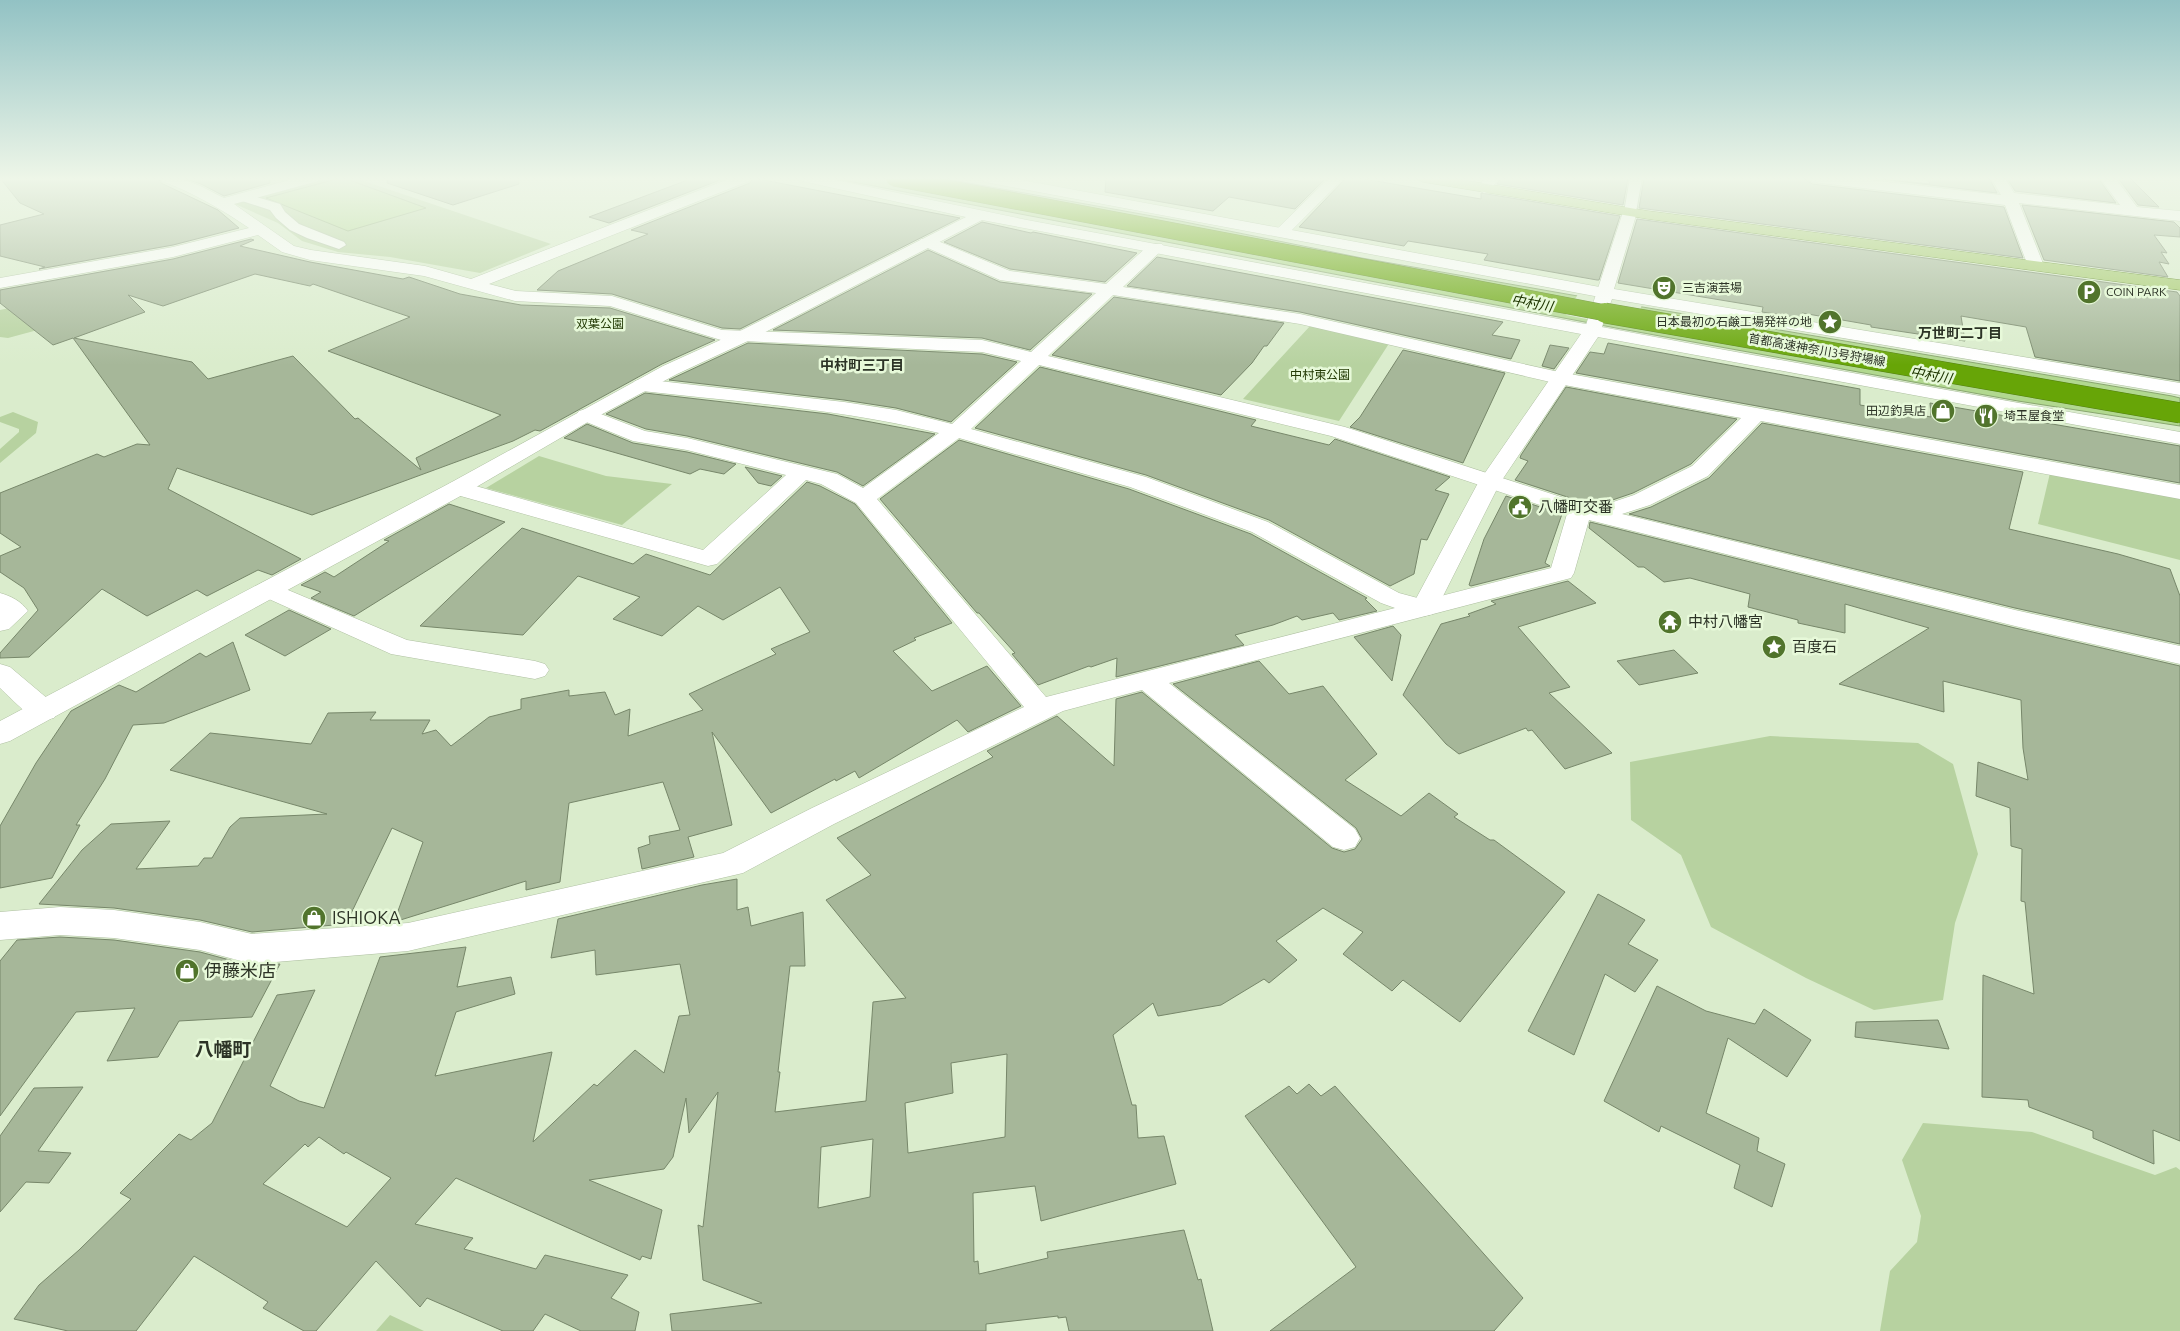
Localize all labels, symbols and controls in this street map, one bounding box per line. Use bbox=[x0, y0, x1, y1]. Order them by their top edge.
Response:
theatre icon: 三吉演芸場 bbox=[1651, 275, 1677, 301]
parking icon: COIN PARK bbox=[2076, 279, 2102, 305]
place label: 三吉演芸場 bbox=[1682, 281, 1742, 294]
place label: COIN PARK bbox=[2106, 285, 2167, 298]
water label: 中村川 bbox=[1510, 291, 1556, 315]
place icon: 日本最初の石鹸工場発祥の地 bbox=[1817, 309, 1843, 335]
place label: 日本最初の石鹸工場発祥の地 bbox=[1656, 315, 1812, 328]
park label: 双葉公園 bbox=[576, 317, 624, 330]
district label: 万世町二丁目 bbox=[1918, 325, 2002, 341]
street label: 首都高速神奈川3号狩場線 bbox=[1748, 331, 1887, 368]
district label: 中村町三丁目 bbox=[820, 357, 904, 373]
water label: 中村川 bbox=[1909, 363, 1955, 387]
park label: 中村東公園 bbox=[1290, 368, 1350, 381]
shop icon: 田辺釣具店 bbox=[1930, 398, 1956, 424]
restaurant icon: 埼玉屋食堂 bbox=[1973, 403, 1999, 429]
place label: 田辺釣具店 bbox=[1866, 404, 1926, 417]
place label: 埼玉屋食堂 bbox=[2004, 409, 2064, 422]
public building icon: 八幡町交番 bbox=[1507, 494, 1533, 520]
place label: 八幡町交番 bbox=[1538, 498, 1613, 515]
temple icon: 中村八幡宮 bbox=[1657, 609, 1683, 635]
place label: 中村八幡宮 bbox=[1688, 613, 1763, 630]
place icon: 百度石 bbox=[1761, 634, 1787, 660]
place label: 百度石 bbox=[1792, 638, 1837, 655]
shop icon: ISHIOKA bbox=[301, 905, 327, 931]
place label: ISHIOKA bbox=[332, 907, 401, 927]
shop icon: 伊藤米店 bbox=[174, 958, 200, 984]
place label: 伊藤米店 bbox=[204, 960, 276, 980]
district label: 八幡町 bbox=[194, 1038, 252, 1060]

